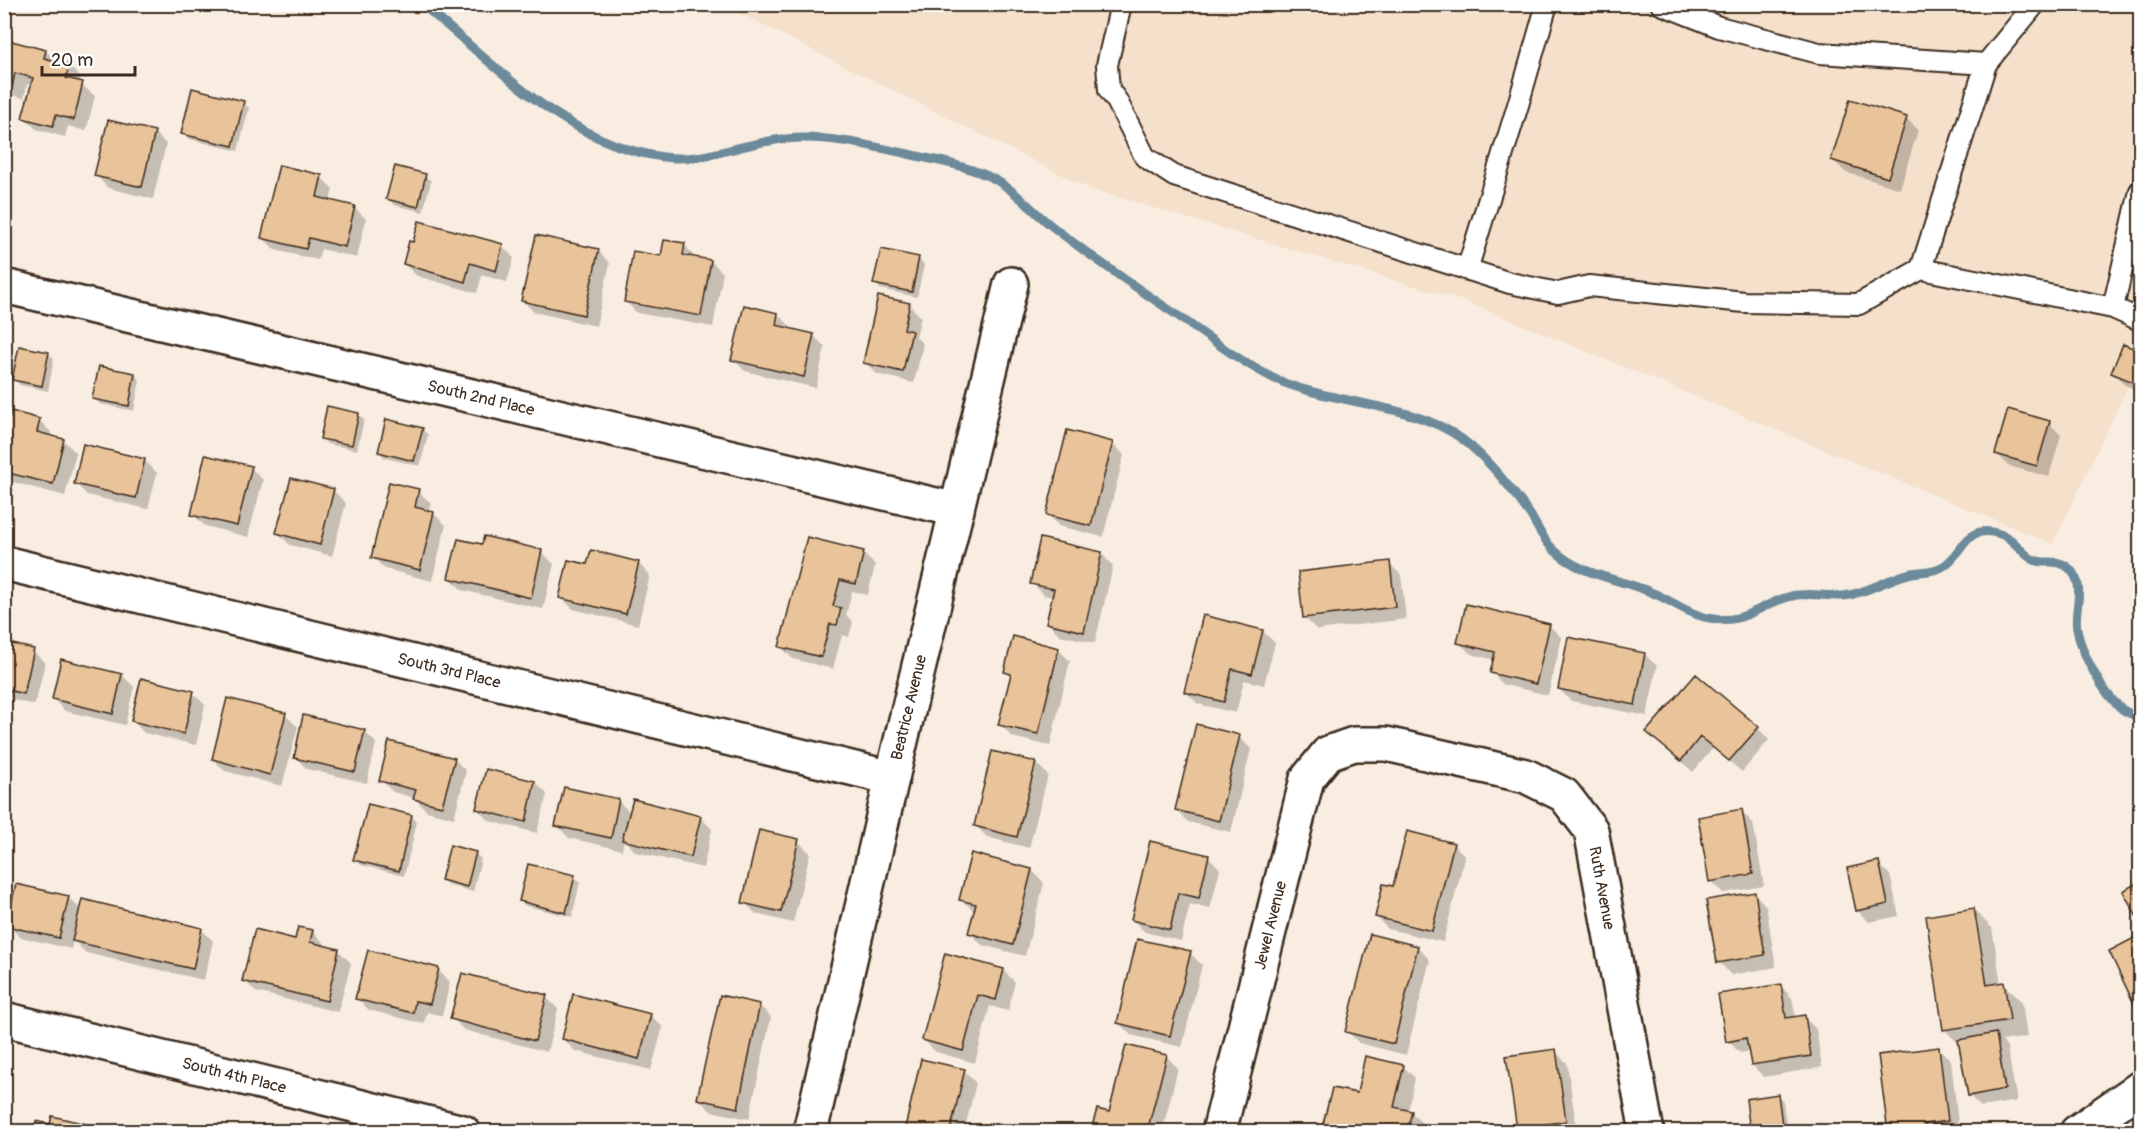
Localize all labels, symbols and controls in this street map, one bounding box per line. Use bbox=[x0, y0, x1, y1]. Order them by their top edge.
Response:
scale bar bbox=[42, 39, 135, 77]
text: 20 m bbox=[51, 49, 93, 72]
street label: South 2nd Place bbox=[426, 376, 536, 420]
street label: South 3rd Place bbox=[396, 649, 503, 693]
street label: Beatrice Avenue bbox=[887, 653, 931, 762]
street label: Ruth Avenue bbox=[1584, 845, 1619, 931]
street label: Jewel Avenue bbox=[1250, 879, 1291, 972]
street label: South 4th Place bbox=[180, 1053, 288, 1098]

